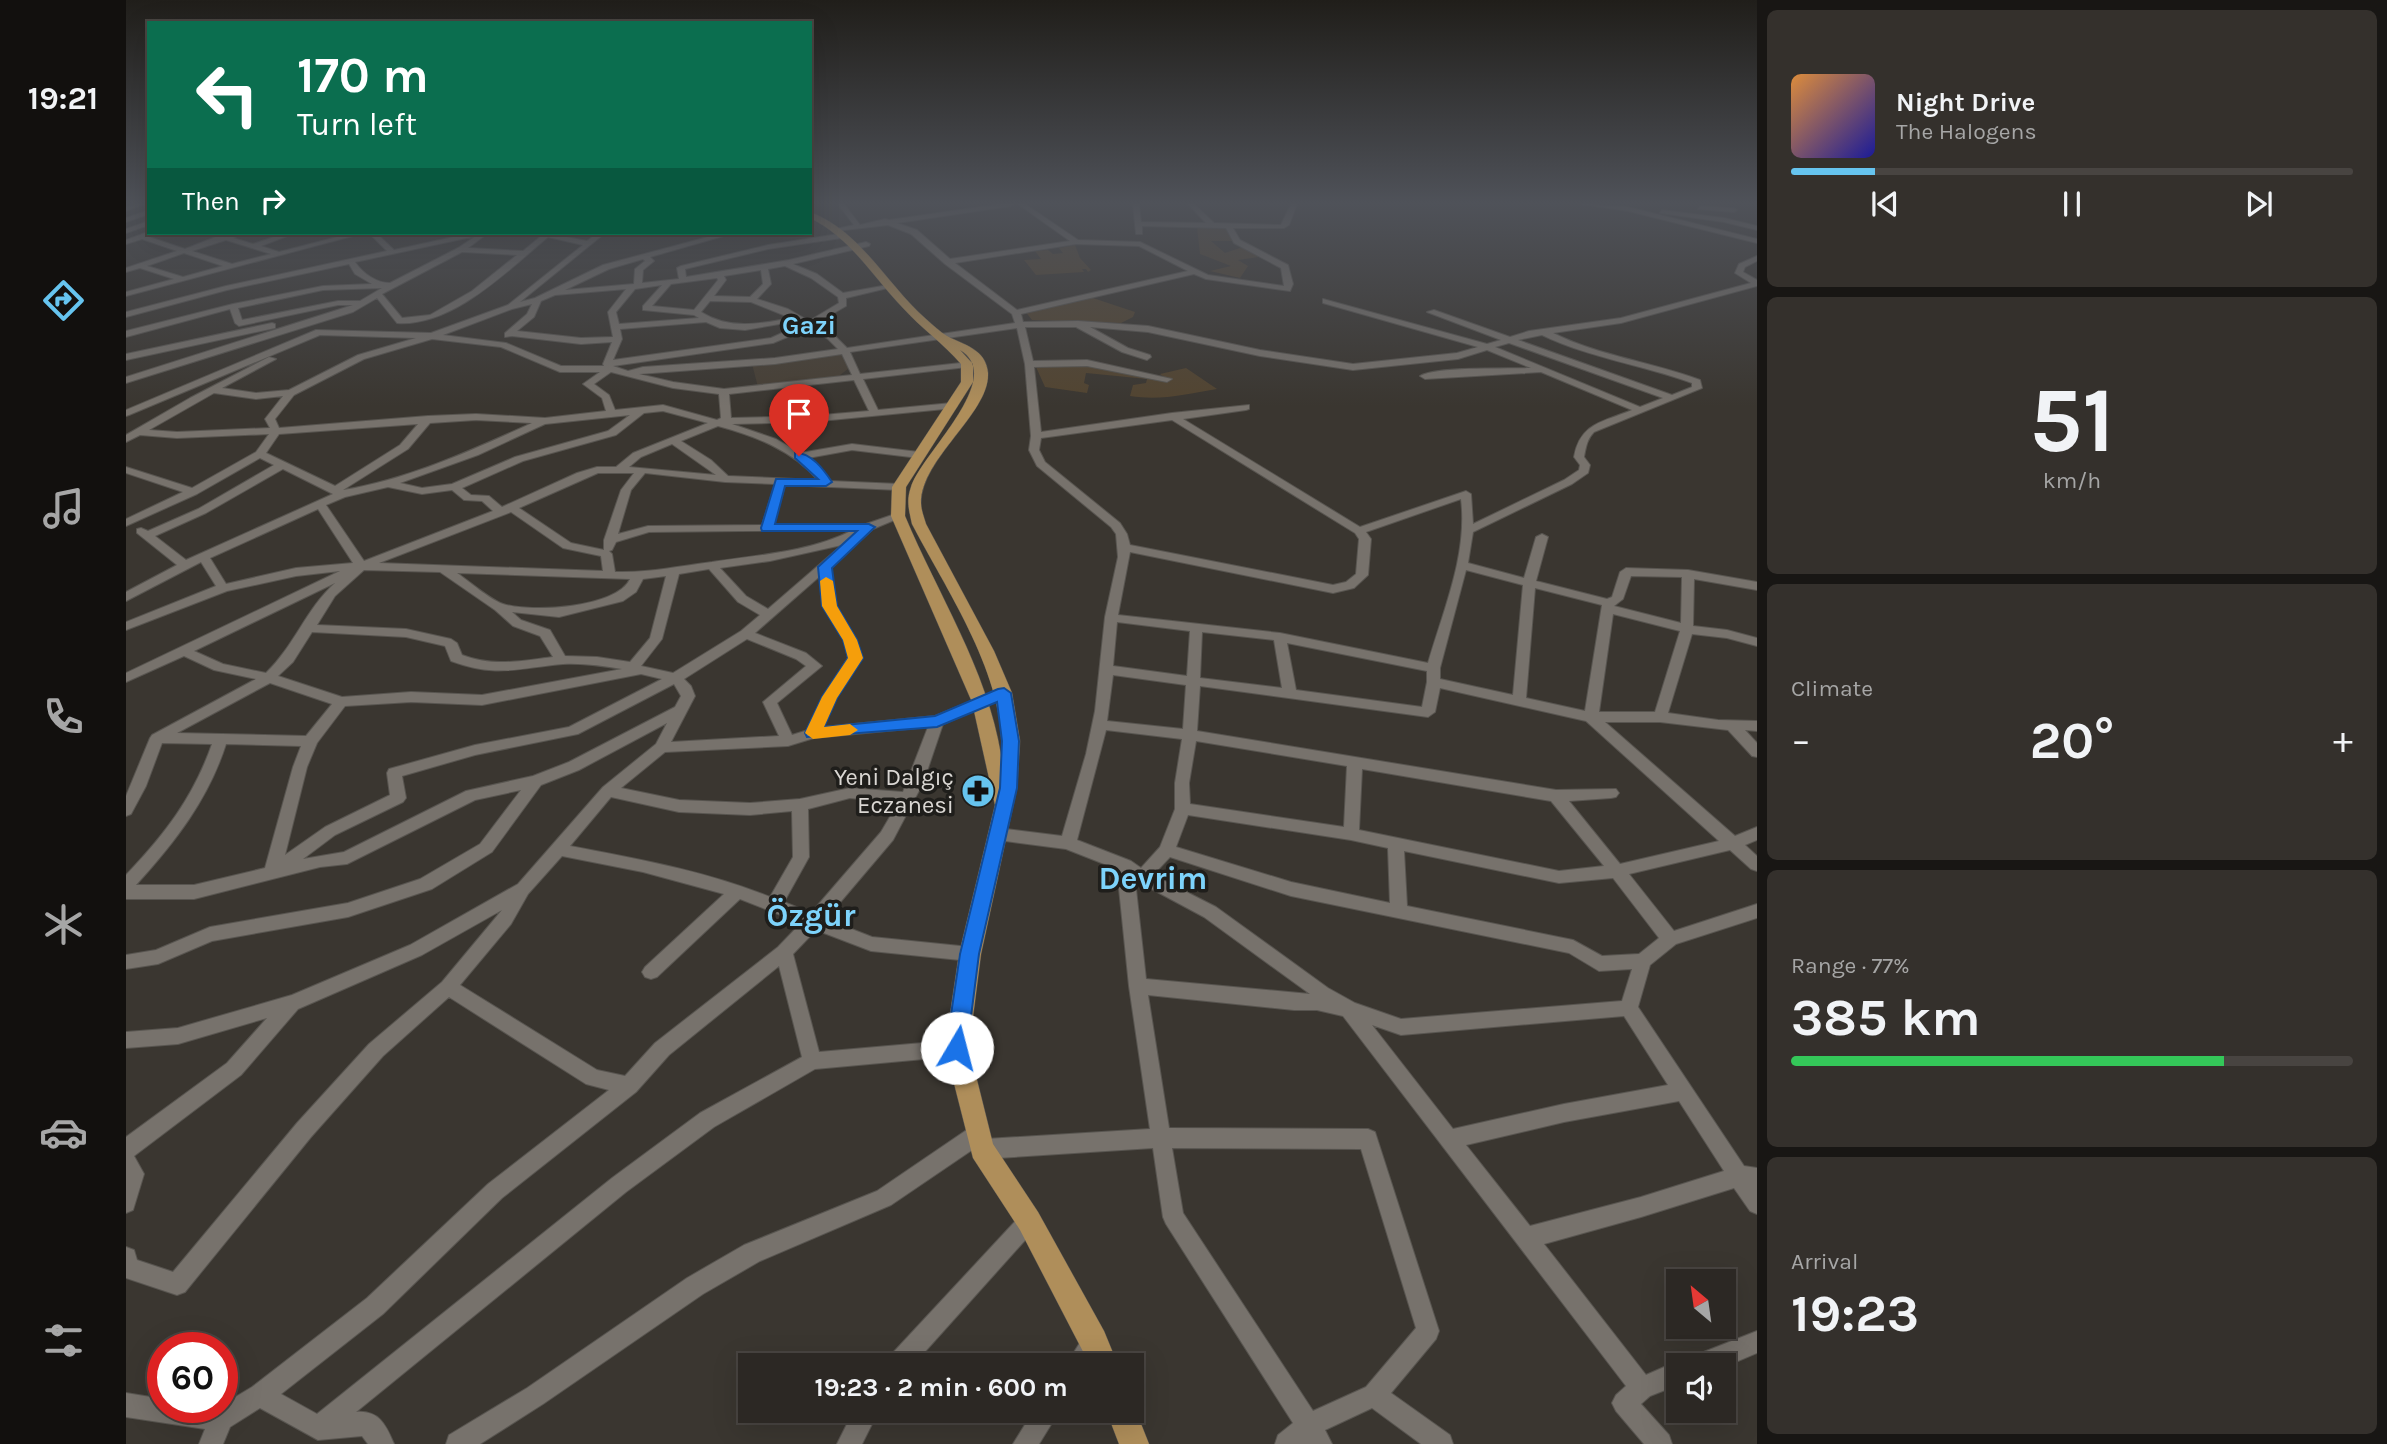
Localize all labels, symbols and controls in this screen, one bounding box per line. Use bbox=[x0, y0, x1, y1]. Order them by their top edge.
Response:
text: 170 m bbox=[297, 47, 429, 104]
icon: left bbox=[182, 49, 273, 140]
text: 19:21 bbox=[28, 80, 98, 117]
text: Night Drive bbox=[1896, 87, 2035, 118]
text: Turn left bbox=[297, 106, 417, 143]
text: The Halogens bbox=[1896, 118, 2036, 145]
icon: right bbox=[254, 182, 292, 220]
icon: previous bbox=[1866, 185, 1904, 223]
icon: pause bbox=[2053, 185, 2091, 223]
icon: next bbox=[2240, 185, 2278, 223]
text: Then bbox=[182, 186, 240, 217]
icon: directions bbox=[39, 276, 88, 325]
district label: Gazi bbox=[782, 310, 836, 341]
text: 51 bbox=[2029, 368, 2115, 474]
pin bbox=[769, 384, 829, 456]
icon: arrive bbox=[780, 395, 818, 433]
text: km/h bbox=[2043, 467, 2101, 494]
icon: music bbox=[39, 484, 88, 533]
text: Climate bbox=[1791, 675, 1873, 702]
icon: phone bbox=[39, 692, 88, 741]
text: 20° bbox=[2030, 710, 2114, 771]
text: − bbox=[1791, 718, 1811, 763]
text: + bbox=[2333, 718, 2353, 763]
place label: Yeni Dalgıç Eczanesi bbox=[834, 763, 954, 819]
pharmacy icon: Yeni Dalgıç Eczanesi bbox=[959, 772, 997, 810]
district label: Devrim bbox=[1099, 860, 1207, 897]
district label: Özgür bbox=[767, 897, 856, 934]
icon: climate bbox=[39, 900, 88, 949]
text: Range · 77% bbox=[1791, 952, 1910, 979]
text: 385 km bbox=[1791, 987, 1981, 1048]
position arrow bbox=[920, 1011, 994, 1085]
icon: car bbox=[39, 1108, 88, 1157]
text: Arrival bbox=[1791, 1248, 1858, 1275]
north arrow bbox=[1666, 1269, 1736, 1339]
map controls bbox=[1666, 1269, 1736, 1423]
text: 19:23 bbox=[1791, 1283, 1919, 1344]
icon: filters bbox=[39, 1316, 88, 1365]
speed limit sign: 60 bbox=[147, 1332, 238, 1423]
button: sound bbox=[1666, 1353, 1736, 1423]
text: 19:23 · 2 min · 600 m bbox=[814, 1372, 1068, 1403]

